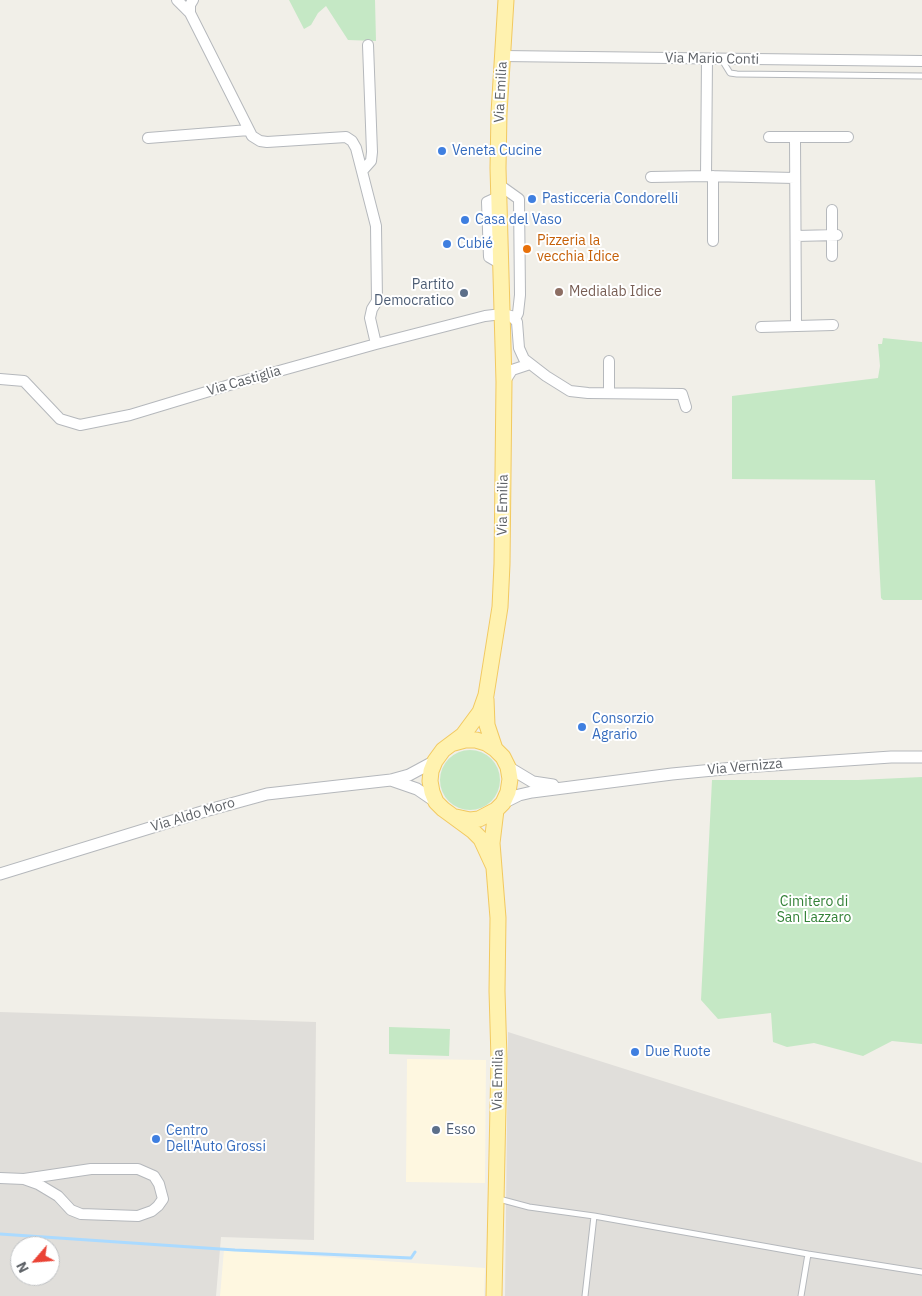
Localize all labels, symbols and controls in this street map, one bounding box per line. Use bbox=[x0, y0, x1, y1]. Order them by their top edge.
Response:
street label: Via Mario Conti bbox=[665, 50, 759, 68]
street label: Via Emilia bbox=[491, 61, 511, 123]
place label: Veneta Cucine bbox=[452, 143, 542, 159]
marker: Veneta Cucine bbox=[436, 145, 448, 157]
place label: Pasticceria Condorelli bbox=[542, 191, 678, 207]
marker: Pasticceria Condorelli bbox=[526, 193, 538, 205]
place label: Casa del Vaso bbox=[475, 212, 562, 228]
marker: Casa del Vaso bbox=[459, 214, 471, 226]
place label: Pizzeria la vecchia Idice bbox=[537, 233, 619, 266]
place label: Cubié bbox=[457, 236, 493, 252]
marker: Cubié bbox=[441, 238, 453, 250]
marker: Pizzeria la vecchia Idice bbox=[521, 243, 533, 255]
place label: Partito Democratico bbox=[374, 277, 454, 310]
place label: Medialab Idice bbox=[569, 284, 662, 300]
marker: Medialab Idice bbox=[553, 286, 565, 298]
marker: Partito Democratico bbox=[458, 287, 470, 299]
street label: Via Castiglia bbox=[205, 362, 283, 400]
street label: Via Emilia bbox=[494, 474, 512, 536]
place label: Consorzio Agrario bbox=[592, 711, 654, 744]
marker: Consorzio Agrario bbox=[576, 721, 588, 733]
street label: Via Vernizza bbox=[707, 755, 783, 779]
street label: Via Aldo Moro bbox=[149, 794, 237, 836]
park label: Cimitero di San Lazzaro bbox=[777, 894, 851, 926]
place label: Due Ruote bbox=[645, 1044, 711, 1060]
marker: Due Ruote bbox=[629, 1046, 641, 1058]
street label: Via Emilia bbox=[489, 1049, 507, 1111]
place label: Esso bbox=[446, 1122, 476, 1138]
place label: Centro Dell'Auto Grossi bbox=[166, 1123, 266, 1156]
marker: Esso bbox=[430, 1124, 442, 1136]
marker: Centro Dell'Auto Grossi bbox=[150, 1133, 162, 1145]
north arrow bbox=[10, 1236, 60, 1286]
text: N bbox=[12, 1259, 33, 1276]

